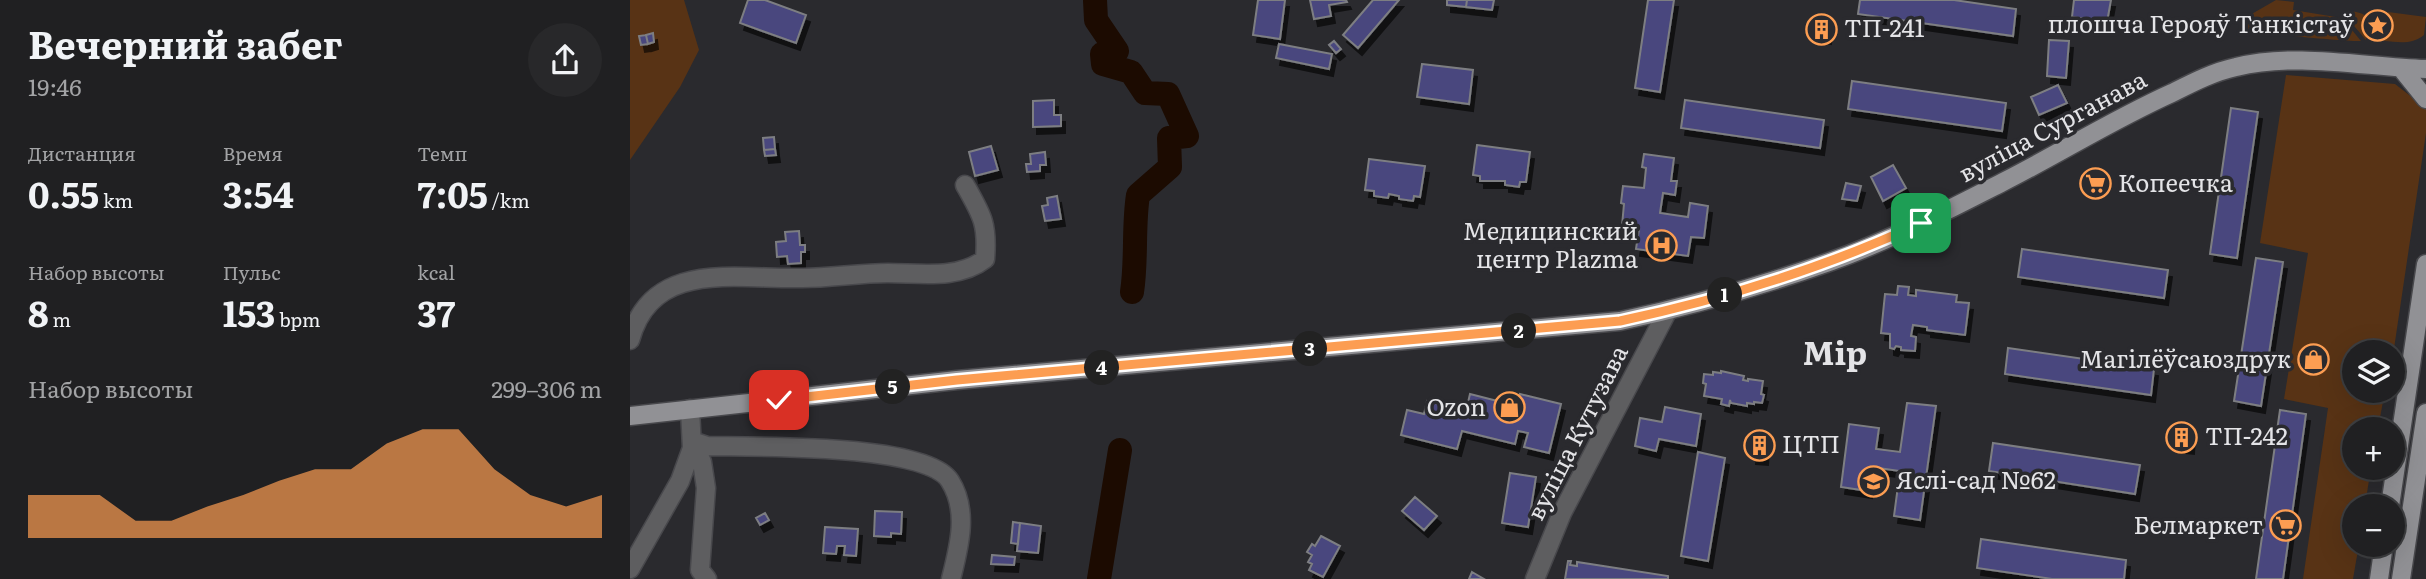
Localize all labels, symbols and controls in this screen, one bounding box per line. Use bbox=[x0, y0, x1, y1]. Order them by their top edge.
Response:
place label: плошча Герояў Танкістаў bbox=[2048, 5, 2354, 40]
place icon: плошча Герояў Танкістаў bbox=[2360, 8, 2394, 42]
place label: ТП-241 bbox=[1844, 9, 1925, 44]
building icon: ТП-241 bbox=[1804, 12, 1838, 46]
text: Вечерний забег bbox=[28, 14, 342, 71]
button: share bbox=[528, 23, 602, 97]
street label: вуліца Сурганава bbox=[1952, 60, 2152, 189]
text: 19:46 bbox=[28, 69, 82, 103]
text: Дистанция bbox=[28, 139, 136, 167]
text: Время bbox=[223, 139, 283, 167]
text: Темп bbox=[417, 139, 467, 167]
place label: Копеечка bbox=[2118, 164, 2233, 199]
text: 0.55 bbox=[28, 167, 99, 219]
text: 3:54 bbox=[223, 167, 294, 219]
text: 7:05 bbox=[417, 167, 488, 219]
supermarket icon: Копеечка bbox=[2078, 167, 2112, 201]
text: km bbox=[99, 186, 133, 214]
text: /km bbox=[488, 186, 530, 214]
pin bbox=[1891, 193, 1951, 253]
icon: arrive bbox=[1902, 204, 1940, 242]
place label: Медицинский центр Plazma bbox=[1463, 212, 1638, 275]
hospital icon: Медицинский центр Plazma bbox=[1644, 229, 1678, 263]
text: Набор высоты bbox=[28, 258, 165, 286]
text: Пульс bbox=[223, 258, 281, 286]
text: kcal bbox=[417, 258, 455, 286]
pin: 1 bbox=[1708, 278, 1742, 312]
text: 1 bbox=[1721, 280, 1728, 308]
text: 8 bbox=[28, 286, 49, 338]
text: 153 bbox=[223, 286, 275, 338]
text: 37 bbox=[417, 286, 455, 338]
text: m bbox=[49, 305, 71, 333]
text: bpm bbox=[275, 305, 320, 333]
pin: 2 bbox=[1502, 314, 1536, 348]
text: 2 bbox=[1513, 316, 1524, 344]
district label: Мір bbox=[1803, 327, 1867, 375]
pin: 3 bbox=[1292, 332, 1328, 366]
text: 3 bbox=[1304, 334, 1315, 362]
street label: вуліца Кутузава bbox=[1517, 338, 1635, 525]
place label: Магілёўсаюздрук bbox=[2080, 340, 2291, 375]
map controls bbox=[2342, 340, 2405, 557]
button: layers bbox=[2342, 340, 2405, 403]
shop icon: Магілёўсаюздрук bbox=[2297, 343, 2331, 377]
pin: 4 bbox=[1084, 350, 1120, 386]
text: 4 bbox=[1096, 353, 1107, 381]
pin bbox=[749, 370, 809, 430]
pin: 5 bbox=[876, 370, 910, 404]
text: Набор высоты bbox=[28, 371, 193, 405]
text: 299–306 m bbox=[491, 371, 602, 405]
text: 5 bbox=[887, 372, 898, 400]
icon: check bbox=[760, 381, 798, 419]
place label: Ozon bbox=[1426, 388, 1486, 423]
shop icon: Ozon bbox=[1492, 391, 1526, 425]
place label: ТП-242 bbox=[2205, 417, 2288, 452]
button: + bbox=[2342, 417, 2405, 480]
building icon: ТП-242 bbox=[2165, 420, 2199, 454]
place label: ЦТП bbox=[1782, 425, 1840, 460]
building icon: ЦТП bbox=[1742, 428, 1776, 462]
place label: Яслі-сад №62 bbox=[1896, 461, 2056, 496]
school or university icon: Яслі-сад №62 bbox=[1856, 464, 1890, 498]
button: − bbox=[2342, 494, 2405, 557]
place label: Белмаркет bbox=[2134, 506, 2263, 541]
supermarket icon: Белмаркет bbox=[2269, 509, 2303, 543]

